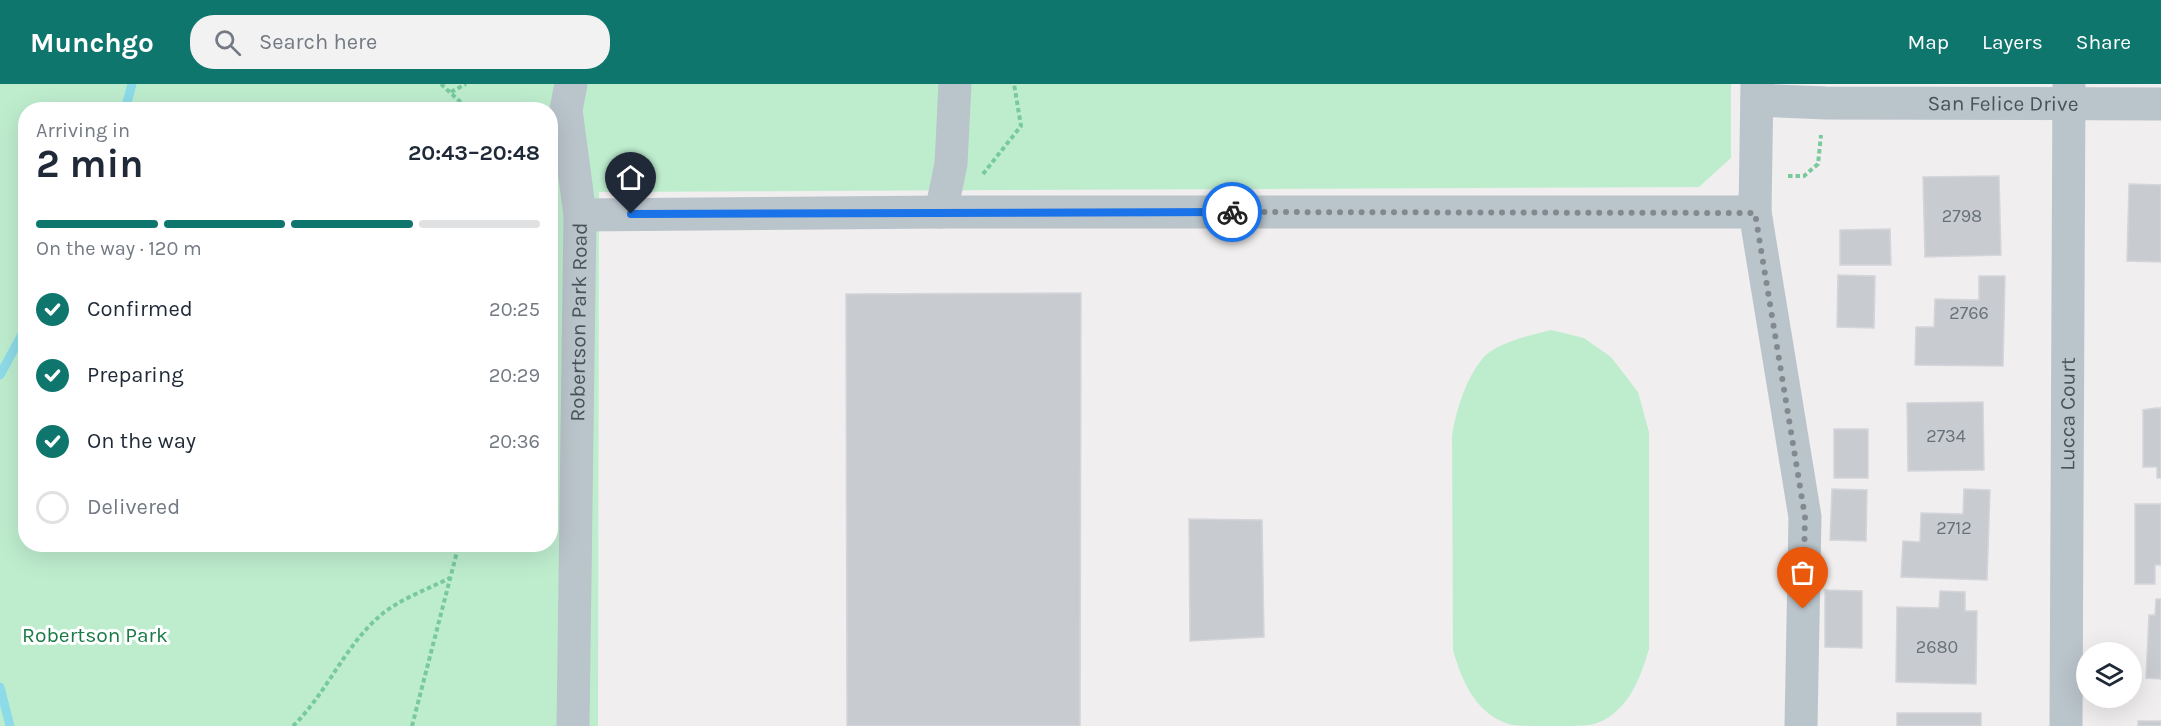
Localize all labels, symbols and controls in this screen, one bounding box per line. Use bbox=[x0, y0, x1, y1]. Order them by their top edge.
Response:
search box bbox=[190, 15, 610, 69]
text: Munchgo bbox=[30, 26, 154, 59]
icon: search bbox=[211, 26, 244, 59]
text: Search here bbox=[259, 29, 377, 55]
text: Map bbox=[1907, 30, 1949, 54]
text: Layers bbox=[1982, 30, 2043, 54]
text: Share bbox=[2076, 30, 2131, 54]
street label: San Felice Drive bbox=[1927, 91, 2079, 116]
text: Arriving in bbox=[36, 119, 130, 142]
text: 20:43–20:48 bbox=[408, 140, 540, 166]
text: 2 min bbox=[36, 141, 144, 187]
pin bbox=[605, 152, 656, 214]
icon: home bbox=[614, 161, 647, 194]
courier bbox=[1202, 182, 1262, 242]
icon: bike bbox=[1216, 196, 1249, 229]
house number: 2798 bbox=[1942, 205, 1982, 227]
street label: Robertson Park Road bbox=[565, 222, 592, 422]
text: On the way · 120 m bbox=[36, 237, 202, 260]
icon: check bbox=[36, 293, 69, 326]
text: Confirmed bbox=[87, 296, 193, 322]
text: 20:25 bbox=[489, 298, 540, 321]
house number: 2766 bbox=[1949, 302, 1989, 324]
street label: Lucca Court bbox=[2055, 357, 2080, 471]
icon: check bbox=[36, 359, 69, 392]
text: Preparing bbox=[87, 362, 184, 388]
text: 20:29 bbox=[489, 364, 540, 387]
icon: check bbox=[36, 425, 69, 458]
house number: 2734 bbox=[1926, 425, 1966, 447]
text: On the way bbox=[87, 428, 196, 454]
text: 20:36 bbox=[489, 430, 540, 453]
text: Delivered bbox=[87, 494, 180, 520]
house number: 2712 bbox=[1936, 517, 1972, 539]
pin bbox=[1777, 547, 1828, 609]
icon: bag bbox=[1786, 556, 1819, 589]
park label: Robertson Park bbox=[22, 623, 168, 647]
house number: 2680 bbox=[1916, 636, 1958, 658]
map controls bbox=[2076, 642, 2142, 708]
button: layers bbox=[2076, 642, 2142, 708]

